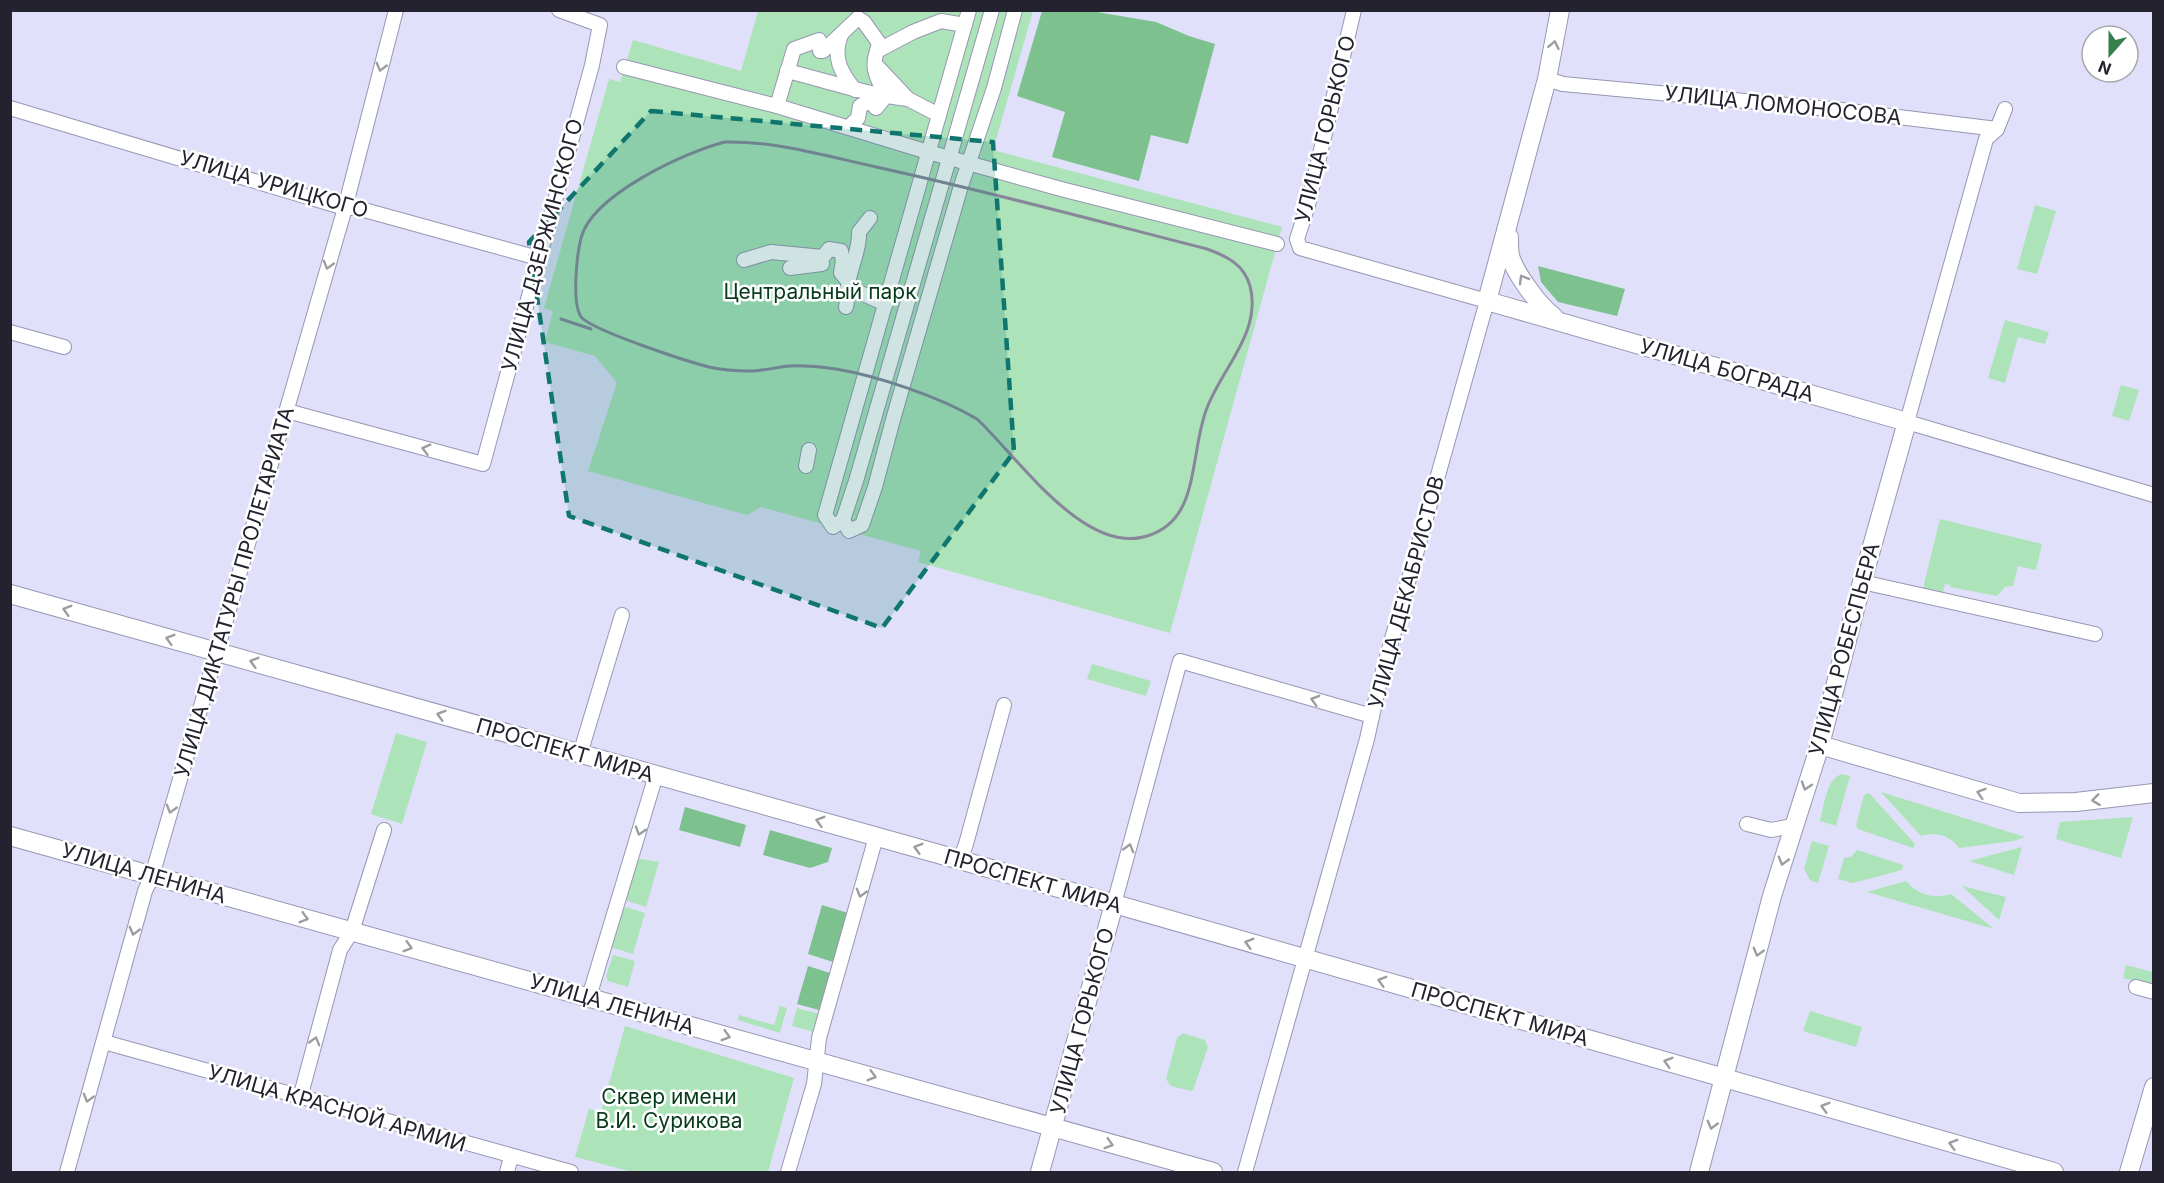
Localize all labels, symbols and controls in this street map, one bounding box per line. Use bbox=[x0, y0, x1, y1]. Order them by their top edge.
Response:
north arrow bbox=[2080, 24, 2140, 84]
street label: УЛИЦА ГОРЬКОГО bbox=[1290, 33, 1360, 225]
one-way arrow bbox=[1547, 40, 1560, 50]
text: N bbox=[2095, 56, 2114, 80]
one-way arrow bbox=[376, 61, 388, 72]
street label: УЛИЦА ЛОМОНОСОВА bbox=[1663, 80, 1903, 130]
street label: УЛИЦА ДЗЕРЖИНСКОГО bbox=[496, 116, 588, 374]
street label: УЛИЦА УРИЦКОГО bbox=[177, 145, 371, 223]
one-way arrow bbox=[323, 260, 336, 270]
one-way arrow bbox=[1519, 275, 1531, 285]
park label: Центральный парк bbox=[723, 279, 917, 304]
street label: УЛИЦА БОГРАДА bbox=[1637, 333, 1817, 407]
street label: УЛИЦА ДИКТАТУРЫ ПРОЛЕТАРИАТА bbox=[169, 404, 299, 780]
one-way arrow bbox=[421, 444, 432, 456]
street label: УЛИЦА ДЕКАБРИСТОВ bbox=[1363, 473, 1449, 711]
street label: УЛИЦА РОБЕСПЬЕРА bbox=[1804, 540, 1884, 758]
one-way arrow bbox=[62, 605, 73, 617]
one-way arrow bbox=[165, 634, 176, 646]
one-way arrow bbox=[249, 657, 260, 669]
one-way arrow bbox=[1310, 695, 1321, 707]
one-way arrow bbox=[437, 710, 447, 722]
street label: ПРОСПЕКТ МИРА bbox=[473, 713, 657, 787]
one-way arrow bbox=[1801, 780, 1814, 791]
one-way arrow bbox=[1976, 788, 1987, 800]
one-way arrow bbox=[2092, 793, 2101, 806]
one-way arrow bbox=[166, 803, 178, 814]
one-way arrow bbox=[815, 816, 826, 828]
one-way arrow bbox=[635, 825, 647, 836]
street label: УЛИЦА ЛЕНИНА bbox=[59, 838, 229, 908]
one-way arrow bbox=[913, 843, 923, 856]
one-way arrow bbox=[1122, 843, 1135, 853]
street label: ПРОСПЕКТ МИРА bbox=[941, 844, 1125, 918]
one-way arrow bbox=[1778, 855, 1790, 866]
one-way arrow bbox=[856, 887, 868, 898]
one-way arrow bbox=[298, 911, 309, 923]
one-way arrow bbox=[129, 925, 141, 936]
street label: УЛИЦА ГОРЬКОГО bbox=[1045, 925, 1119, 1117]
one-way arrow bbox=[1244, 938, 1255, 950]
one-way arrow bbox=[403, 940, 413, 952]
one-way arrow bbox=[1752, 947, 1765, 957]
street label: УЛИЦА ЛЕНИНА bbox=[527, 969, 697, 1039]
one-way arrow bbox=[1377, 975, 1387, 988]
street label: ПРОСПЕКТ МИРА bbox=[1408, 977, 1592, 1051]
one-way arrow bbox=[721, 1028, 731, 1041]
one-way arrow bbox=[308, 1036, 320, 1047]
one-way arrow bbox=[1663, 1057, 1674, 1069]
street label: УЛИЦА КРАСНОЙ АРМИИ bbox=[205, 1058, 469, 1157]
one-way arrow bbox=[866, 1069, 877, 1081]
park label: Сквер имени В.И. Сурикова bbox=[595, 1084, 743, 1133]
one-way arrow bbox=[83, 1092, 95, 1103]
one-way arrow bbox=[1821, 1102, 1831, 1114]
one-way arrow bbox=[1706, 1120, 1719, 1130]
one-way arrow bbox=[1103, 1137, 1114, 1149]
one-way arrow bbox=[1949, 1139, 1959, 1151]

